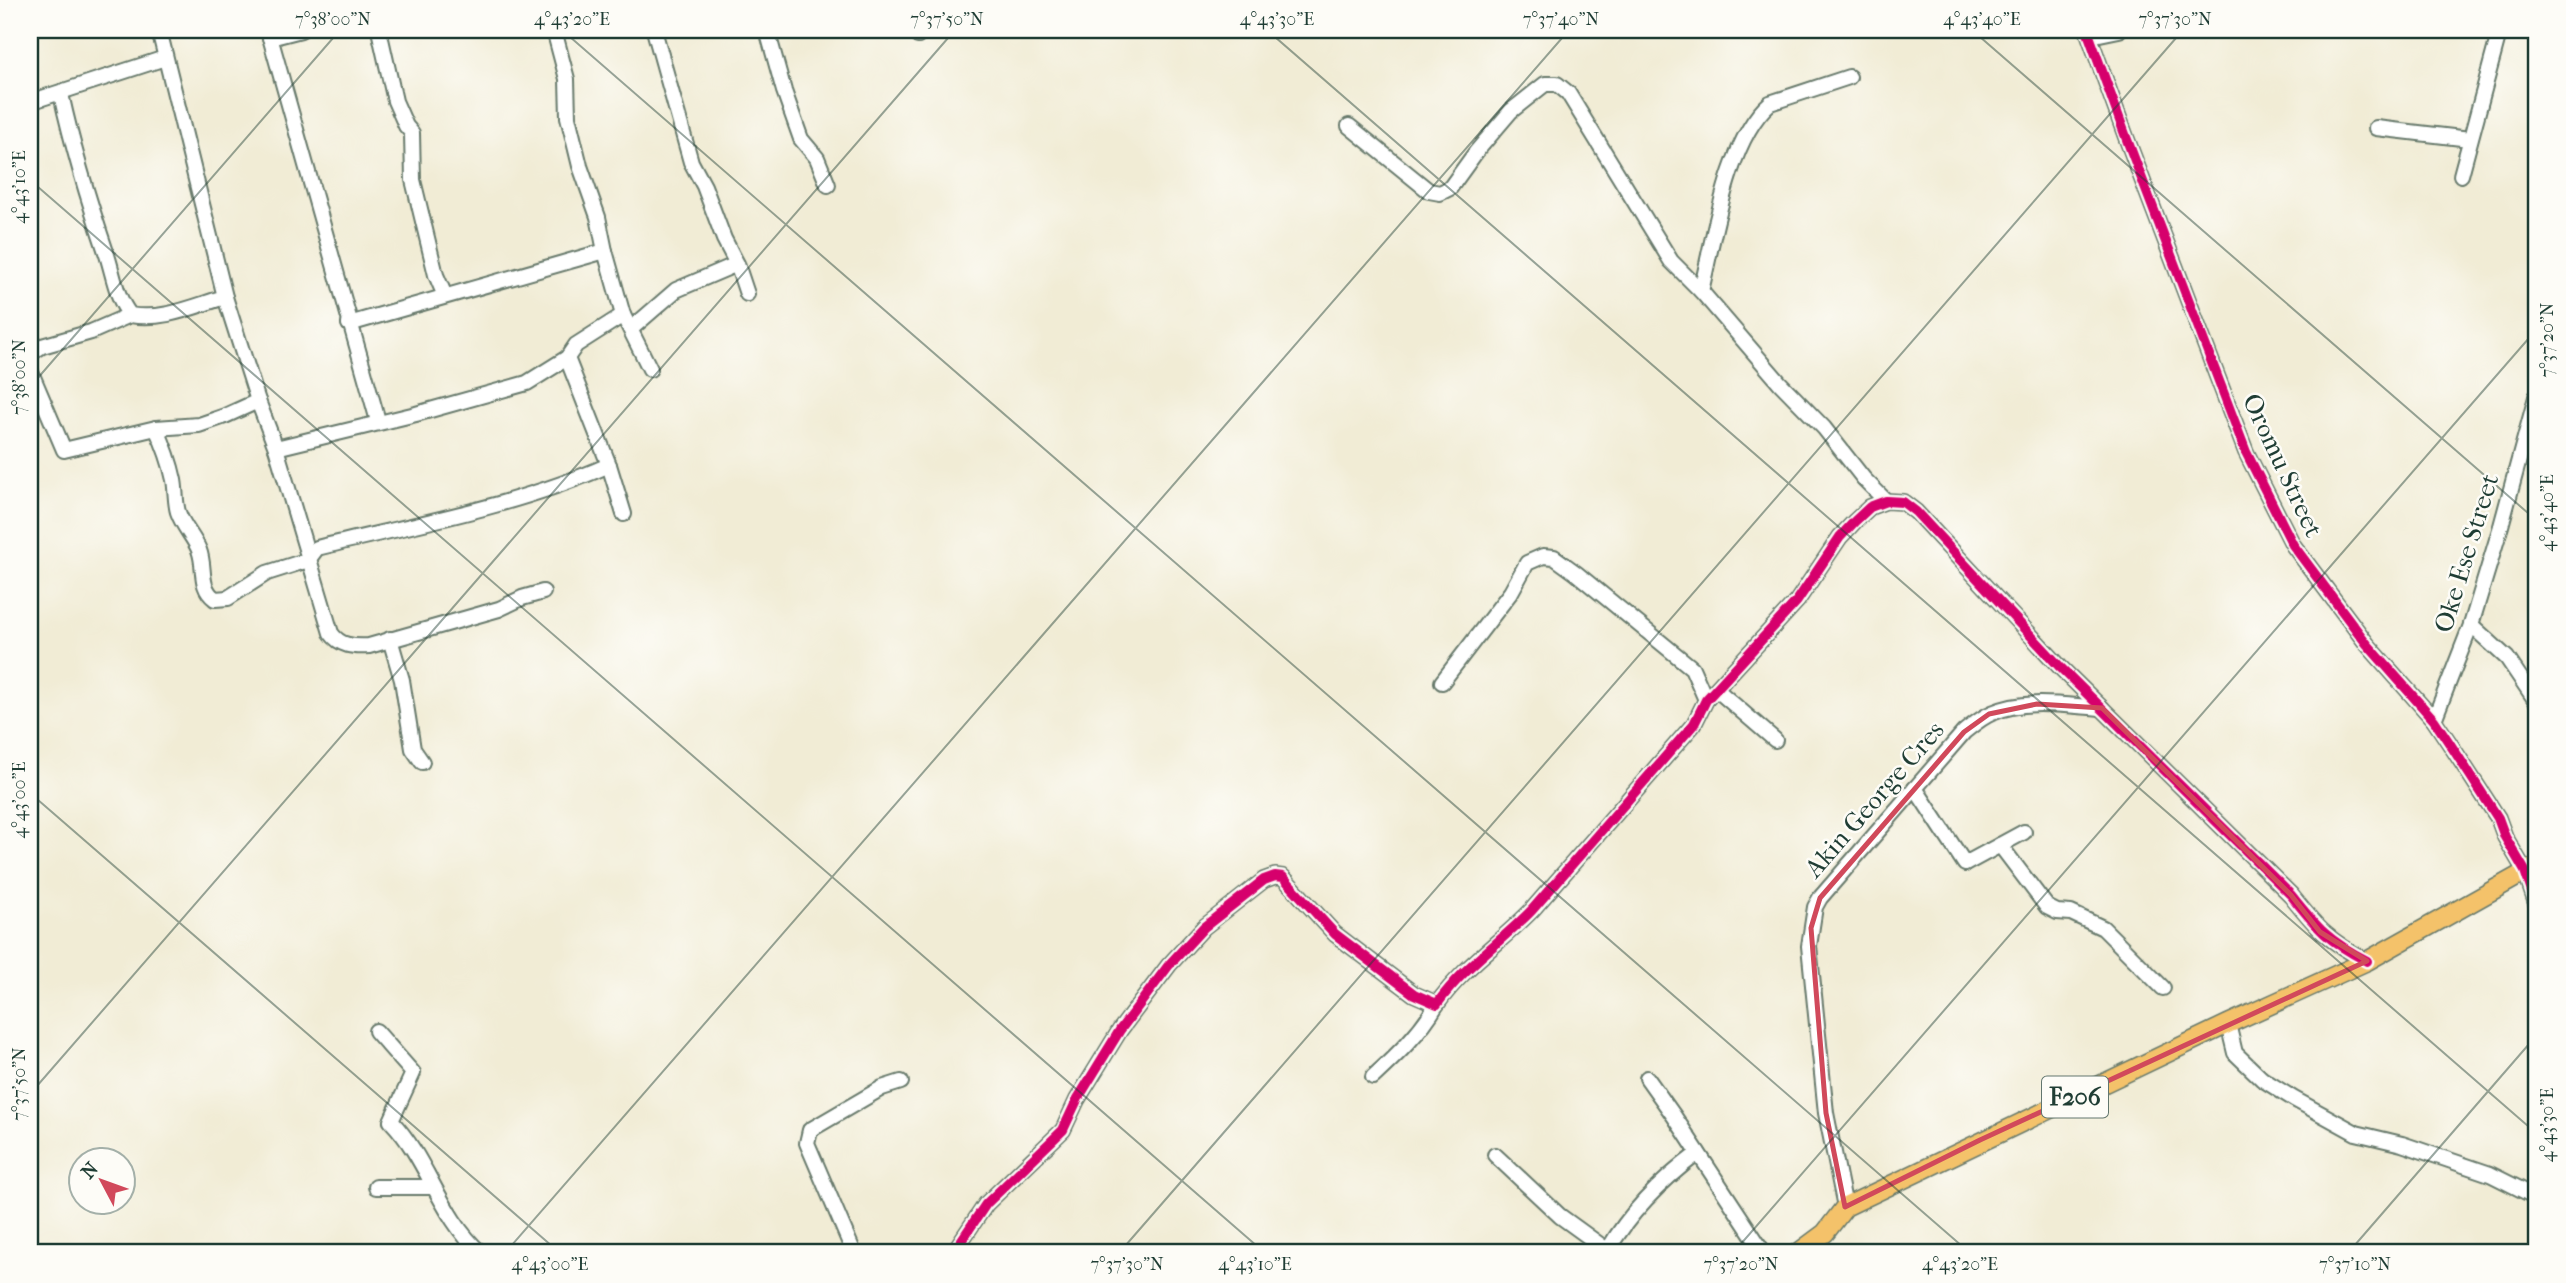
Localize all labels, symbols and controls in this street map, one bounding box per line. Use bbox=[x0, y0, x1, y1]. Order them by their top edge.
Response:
text: 7°38'00"N bbox=[295, 9, 371, 30]
text: 4°43'20"E bbox=[534, 9, 610, 30]
text: 7°37'50"N bbox=[910, 9, 984, 30]
text: 4°43'30"E bbox=[1240, 9, 1314, 30]
text: 7°37'40"N bbox=[1523, 9, 1600, 30]
text: 4°43'40"E bbox=[1943, 9, 2021, 30]
text: 7°37'30"N bbox=[2138, 9, 2212, 30]
text: 4°43'10"E bbox=[9, 150, 30, 224]
text: 7°37'20"N bbox=[2537, 302, 2558, 378]
text: 7°38'00"N bbox=[9, 339, 30, 415]
street label: Oromu Street bbox=[2236, 388, 2330, 543]
street label: Oke Ese Street bbox=[2428, 469, 2506, 636]
text: 4°43'40"E bbox=[2537, 474, 2558, 552]
street label: Akin George Cres bbox=[1797, 715, 1951, 885]
text: 4°43'00"E bbox=[9, 762, 30, 838]
text: 7°37'50"N bbox=[9, 1047, 30, 1121]
road number: F206 bbox=[2042, 1077, 2108, 1118]
text: 4°43'30"E bbox=[2537, 1088, 2558, 1162]
north arrow bbox=[66, 1146, 136, 1216]
text: N bbox=[77, 1157, 103, 1183]
text: 4°43'00"E bbox=[512, 1254, 588, 1275]
text: 7°37'30"N bbox=[1090, 1254, 1164, 1275]
text: 4°43'10"E bbox=[1218, 1254, 1292, 1275]
text: 7°37'20"N bbox=[1703, 1254, 1779, 1275]
text: 4°43'20"E bbox=[1922, 1254, 1998, 1275]
text: 7°37'10"N bbox=[2319, 1254, 2391, 1275]

